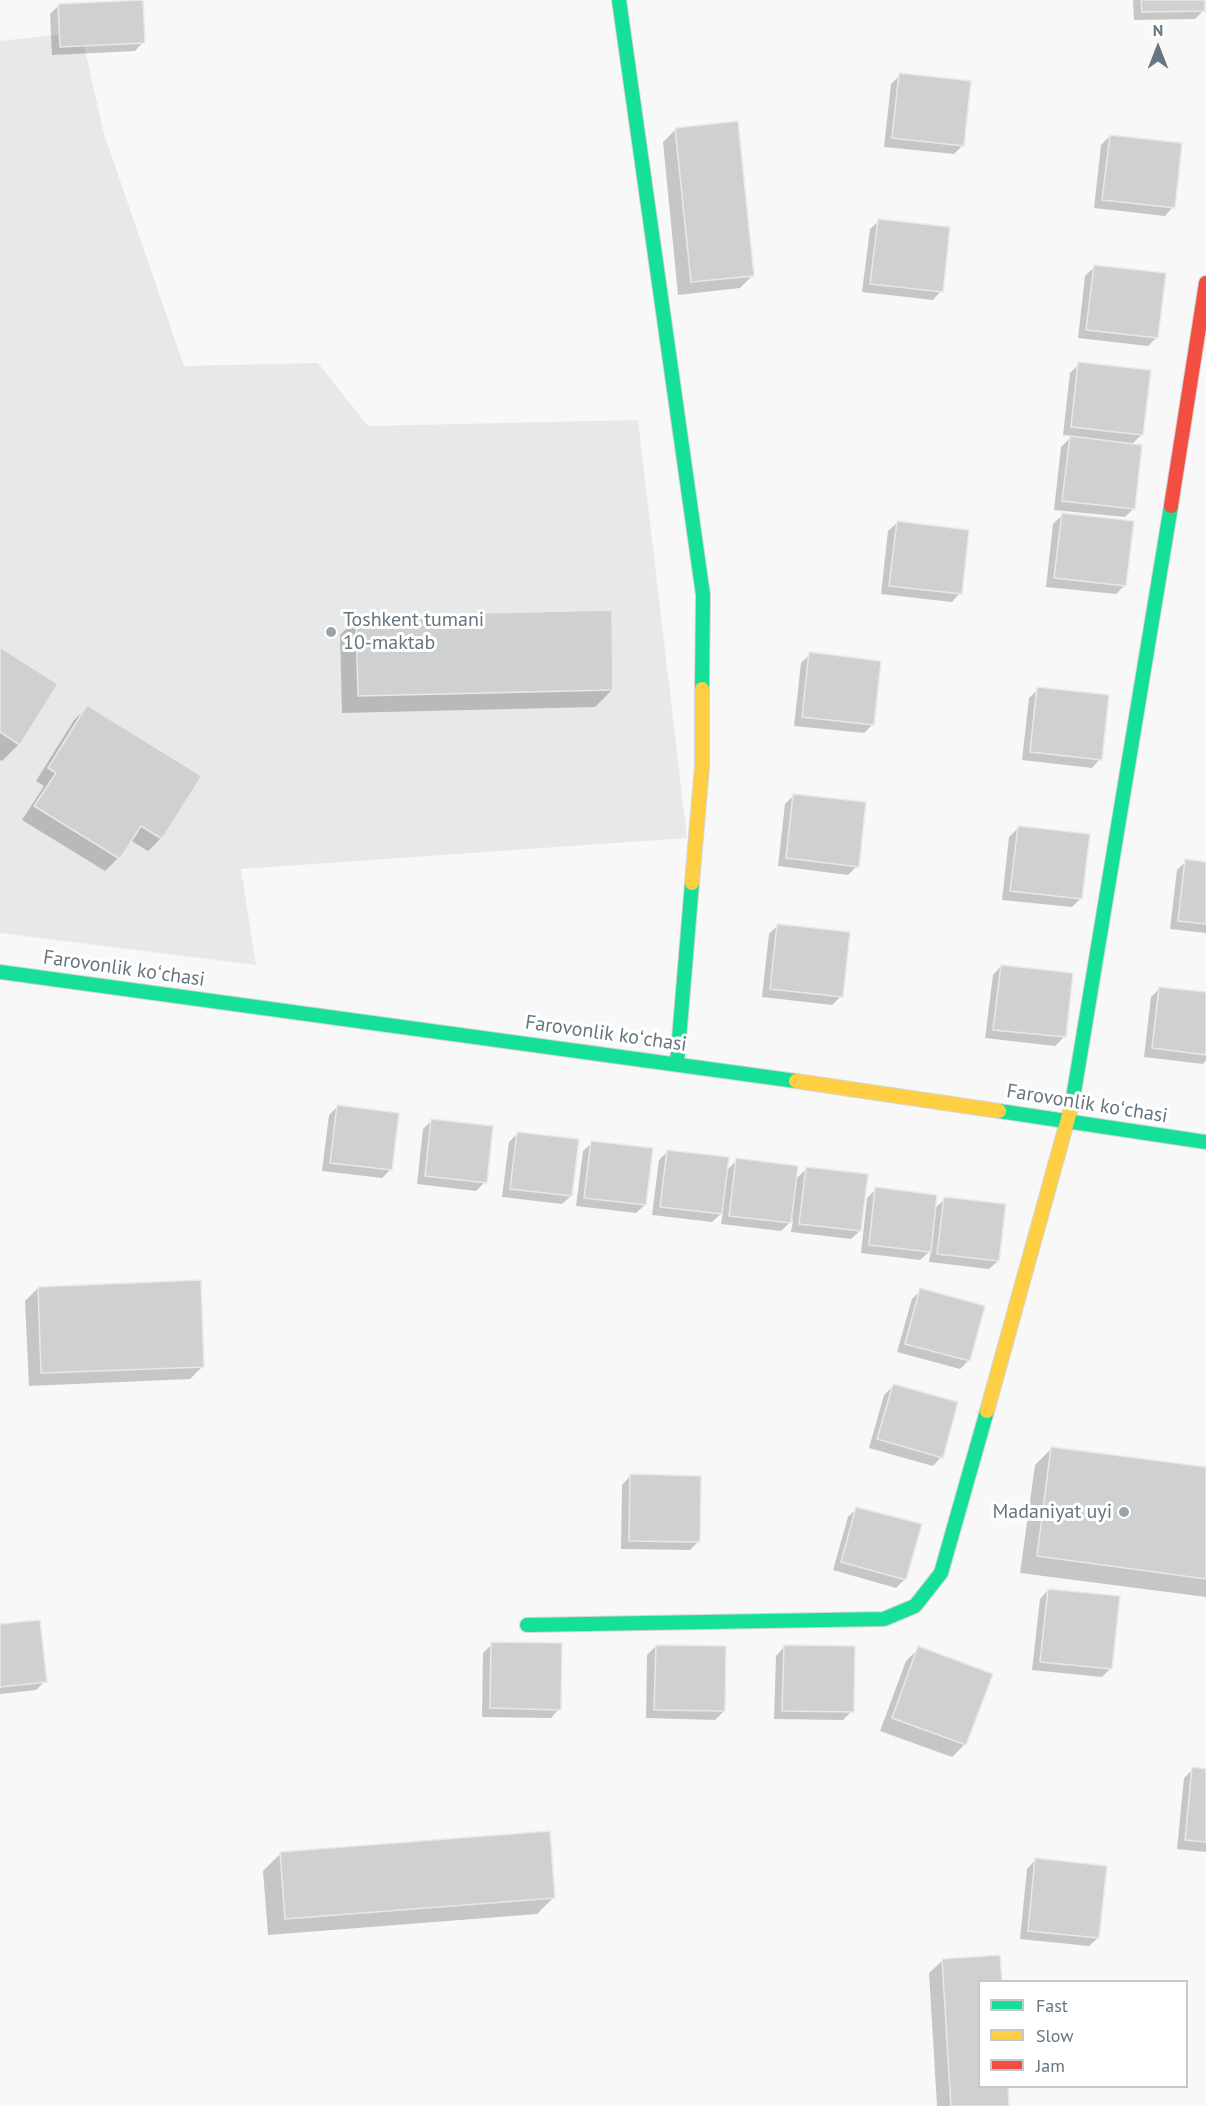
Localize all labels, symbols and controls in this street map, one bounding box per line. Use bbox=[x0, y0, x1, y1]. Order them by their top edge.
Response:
north arrow bbox=[1128, 18, 1188, 78]
text: N bbox=[1153, 20, 1163, 40]
place label: Toshkent tumani 10-maktab bbox=[343, 608, 484, 655]
marker: Toshkent tumani 10-maktab bbox=[324, 625, 338, 639]
street label: Farovonlik koʻchasi bbox=[42, 946, 206, 992]
street label: Farovonlik koʻchasi bbox=[524, 1011, 688, 1057]
street label: Farovonlik koʻchasi bbox=[1005, 1079, 1169, 1129]
place label: Madaniyat uyi bbox=[992, 1500, 1112, 1524]
marker: Madaniyat uyi bbox=[1117, 1505, 1131, 1519]
legend bbox=[978, 1980, 1188, 2088]
text: Fast bbox=[1036, 1994, 1068, 2017]
text: Slow bbox=[1036, 2024, 1074, 2047]
text: Jam bbox=[1036, 2054, 1065, 2077]

